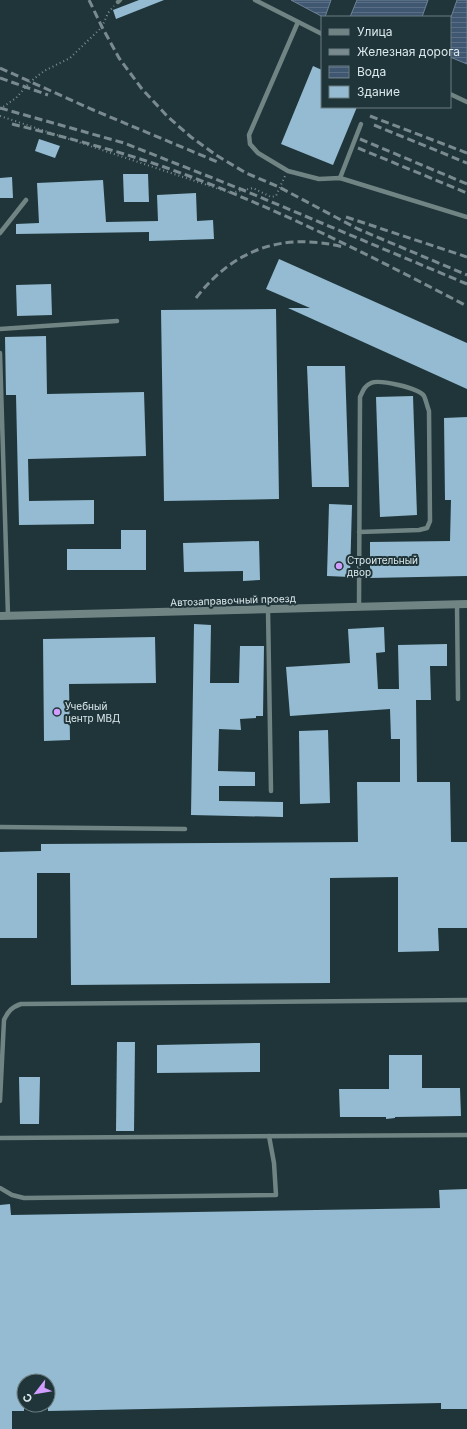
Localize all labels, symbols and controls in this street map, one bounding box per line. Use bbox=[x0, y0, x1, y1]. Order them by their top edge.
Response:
legend bbox=[321, 16, 451, 108]
text: Улица bbox=[357, 24, 392, 39]
text: Железная дорога bbox=[357, 44, 460, 59]
text: Вода bbox=[357, 64, 386, 79]
text: Здание bbox=[357, 84, 400, 99]
place label: Строительный двор bbox=[347, 554, 418, 578]
marker: Строительный двор bbox=[334, 561, 344, 571]
street label: Автозаправочный проезд bbox=[170, 592, 296, 608]
place label: Учебный центр МВД bbox=[65, 700, 120, 724]
marker: Учебный центр МВД bbox=[52, 707, 62, 717]
north arrow bbox=[16, 1373, 56, 1413]
text: С bbox=[19, 1391, 36, 1405]

